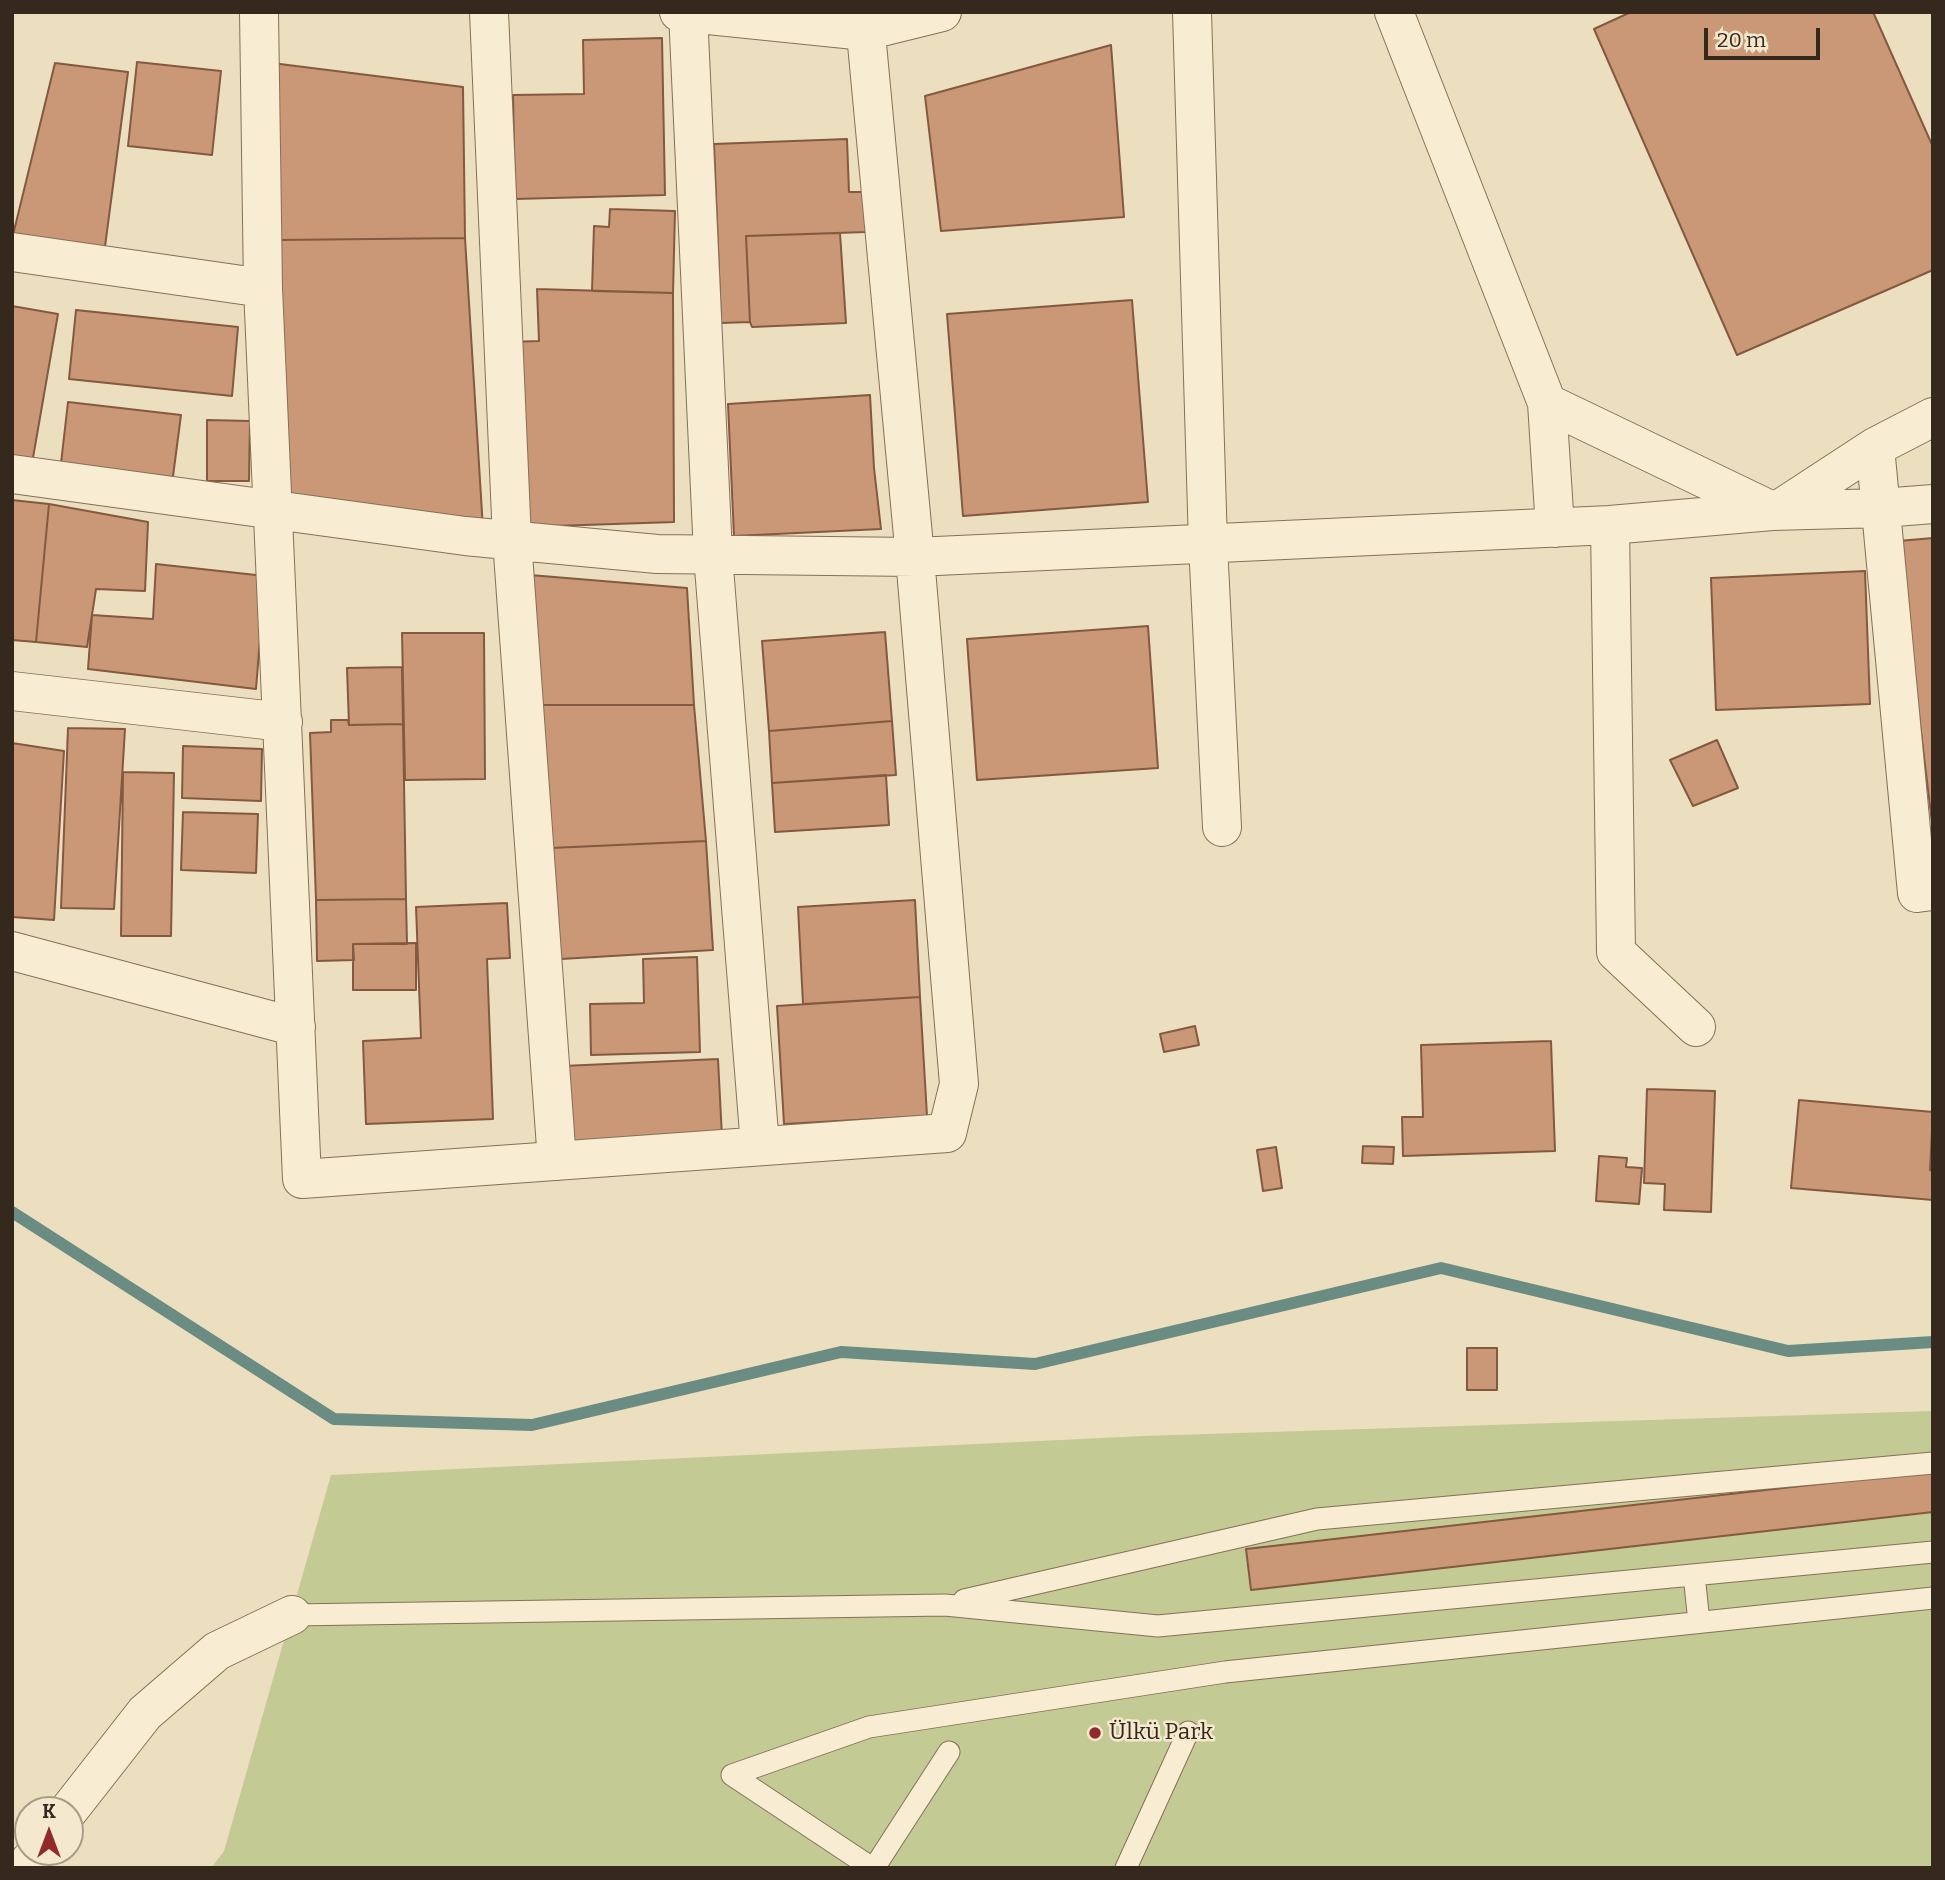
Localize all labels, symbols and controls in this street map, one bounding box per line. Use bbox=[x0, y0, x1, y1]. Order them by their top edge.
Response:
scale bar bbox=[1707, 14, 1822, 58]
text: 20 m bbox=[1717, 27, 1766, 53]
place label: Ülkü Park bbox=[1109, 1719, 1213, 1747]
marker: Ülkü Park bbox=[1087, 1725, 1103, 1741]
north arrow bbox=[14, 1796, 84, 1866]
text: K bbox=[42, 1800, 56, 1823]

